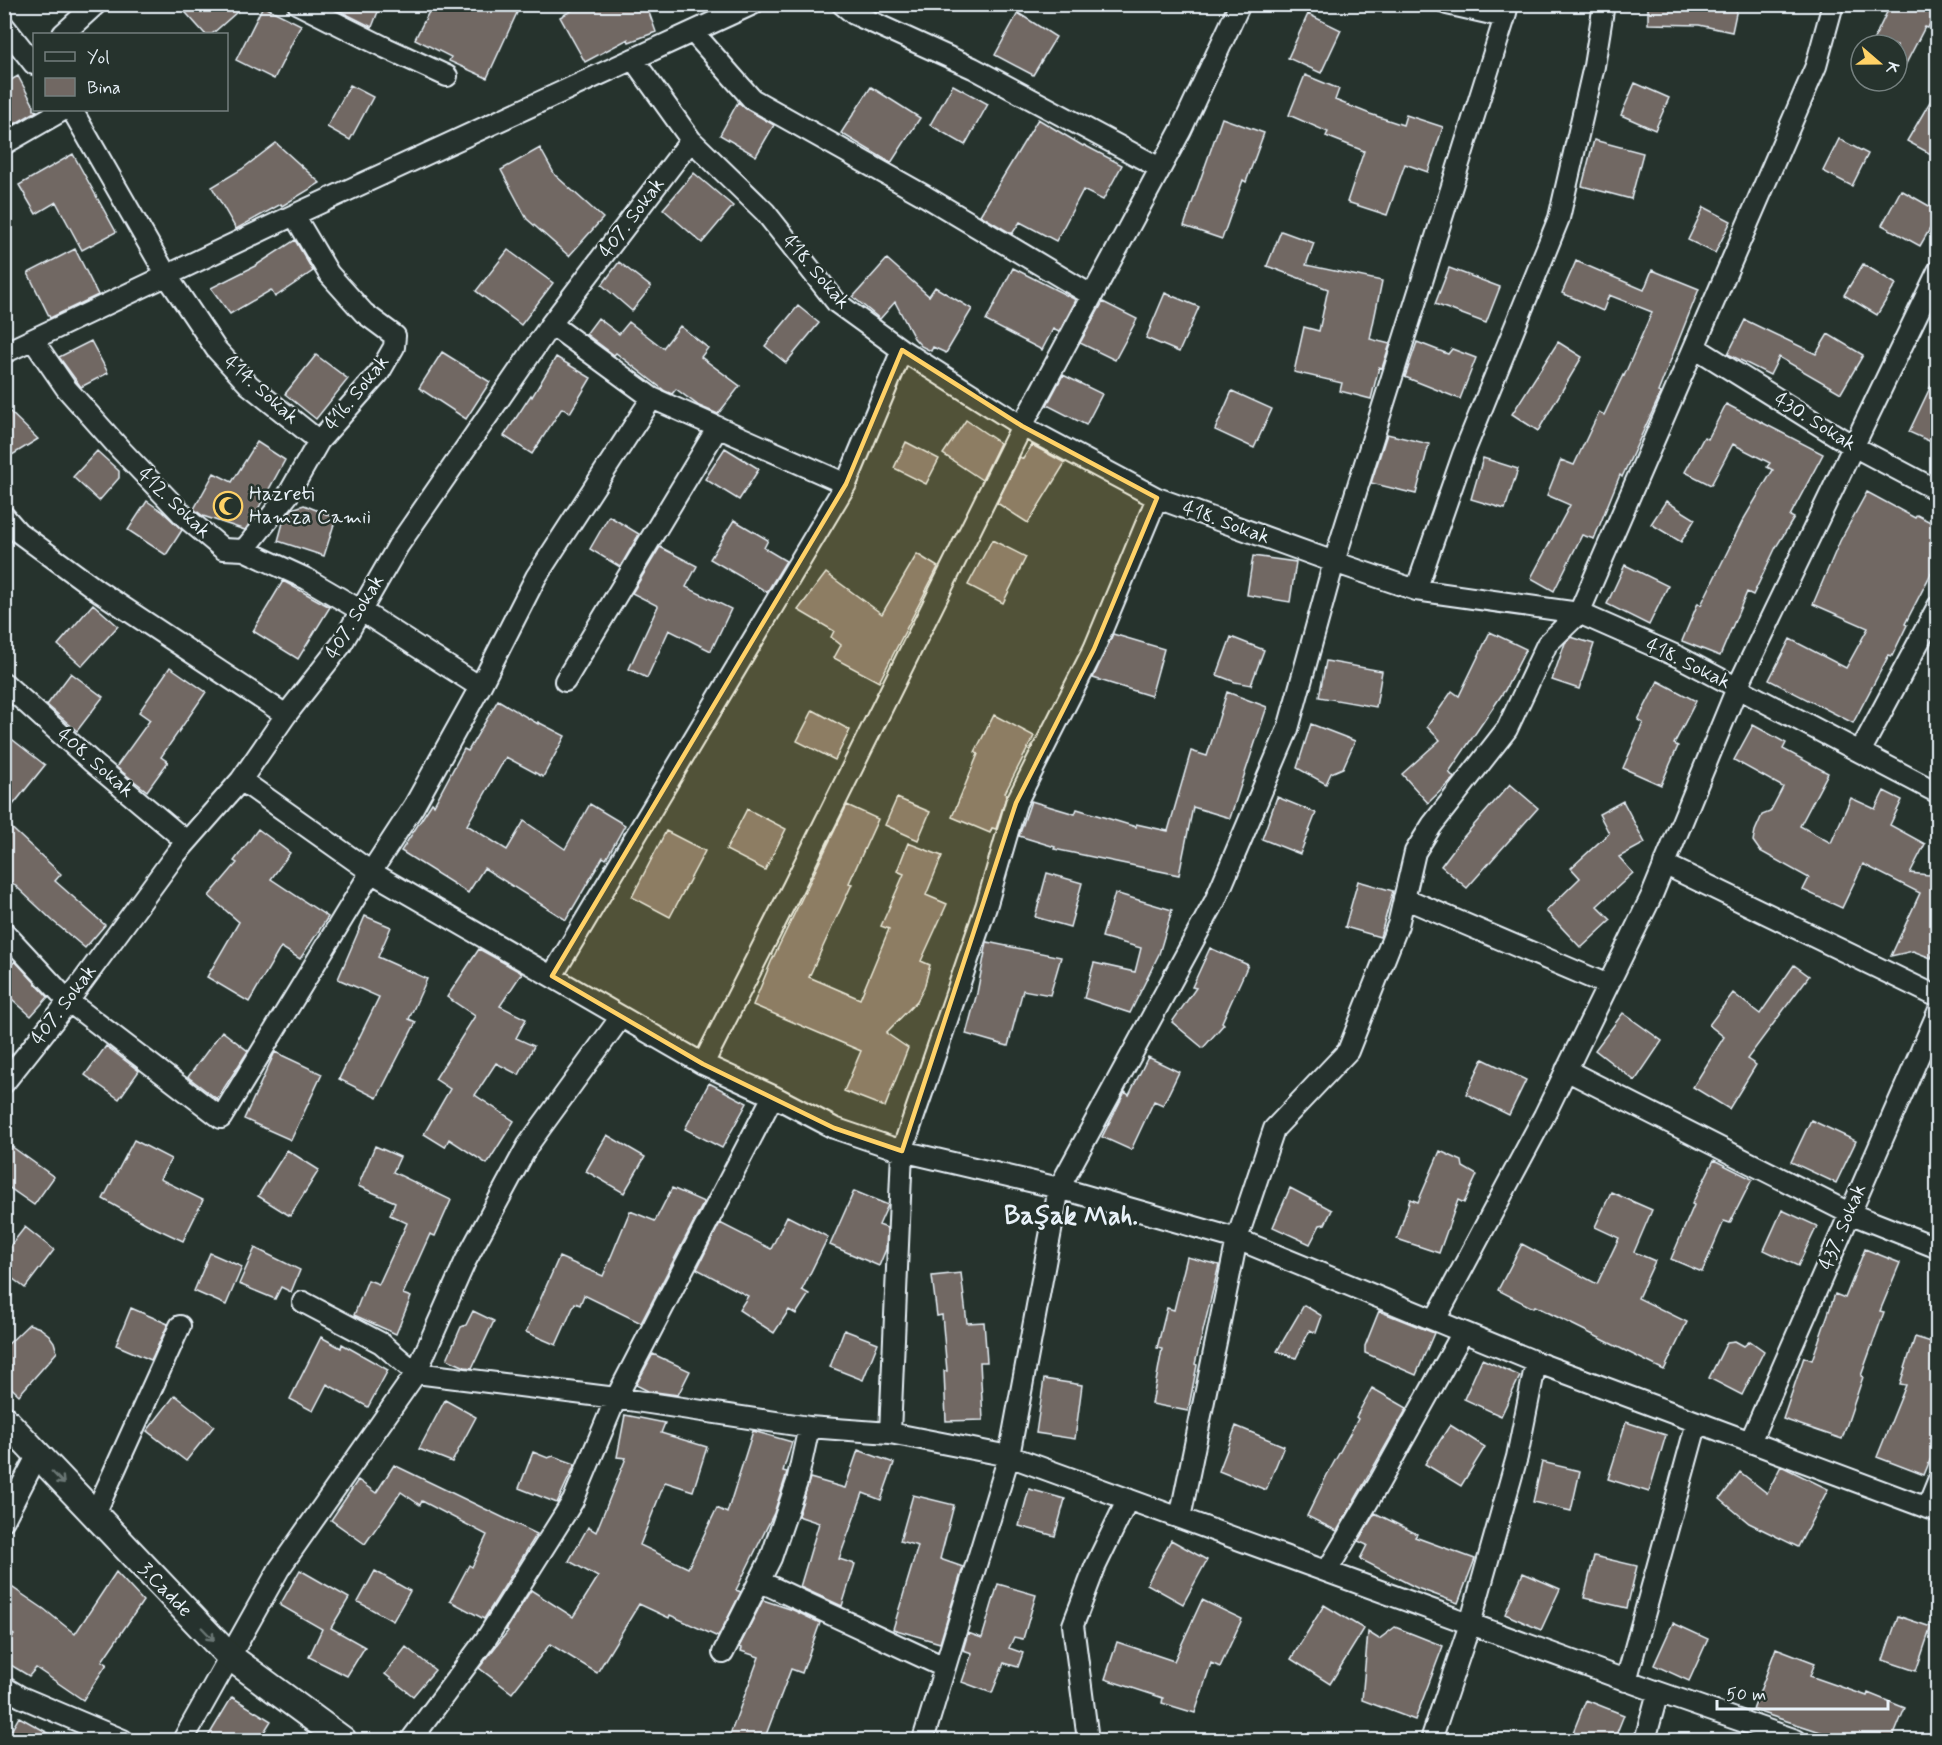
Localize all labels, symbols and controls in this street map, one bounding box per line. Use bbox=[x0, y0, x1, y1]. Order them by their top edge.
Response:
legend bbox=[33, 33, 228, 111]
north arrow bbox=[1849, 33, 1909, 93]
text: Yol bbox=[87, 46, 110, 70]
text: K bbox=[1880, 59, 1903, 77]
text: Bina bbox=[87, 76, 121, 100]
street label: 407. Sokak bbox=[593, 172, 671, 264]
street label: 418. Sokak bbox=[776, 229, 856, 315]
street label: 414. Sokak bbox=[218, 349, 304, 431]
street label: 416. Sokak bbox=[318, 350, 396, 436]
street label: 430. Sokak bbox=[1769, 386, 1861, 458]
street label: 412. Sokak bbox=[131, 461, 217, 545]
place label: Hazreti Hamza Camii bbox=[249, 481, 371, 531]
mosque icon: Hazreti Hamza Camii bbox=[212, 490, 244, 522]
street label: 418. Sokak bbox=[1179, 495, 1274, 551]
street label: 407. Sokak bbox=[319, 570, 391, 664]
street label: 418. Sokak bbox=[1641, 632, 1735, 696]
street label: 408. Sokak bbox=[51, 722, 139, 804]
street label: 407. Sokak bbox=[25, 959, 103, 1051]
street label: 437. Sokak bbox=[1813, 1180, 1873, 1274]
district label: Başak Mah. bbox=[1004, 1200, 1138, 1234]
one-way arrow bbox=[51, 1470, 65, 1485]
street label: 3.Cadde bbox=[132, 1556, 198, 1624]
one-way arrow bbox=[200, 1626, 214, 1641]
scale bar bbox=[1717, 1673, 1888, 1711]
text: 50 m bbox=[1726, 1683, 1766, 1707]

